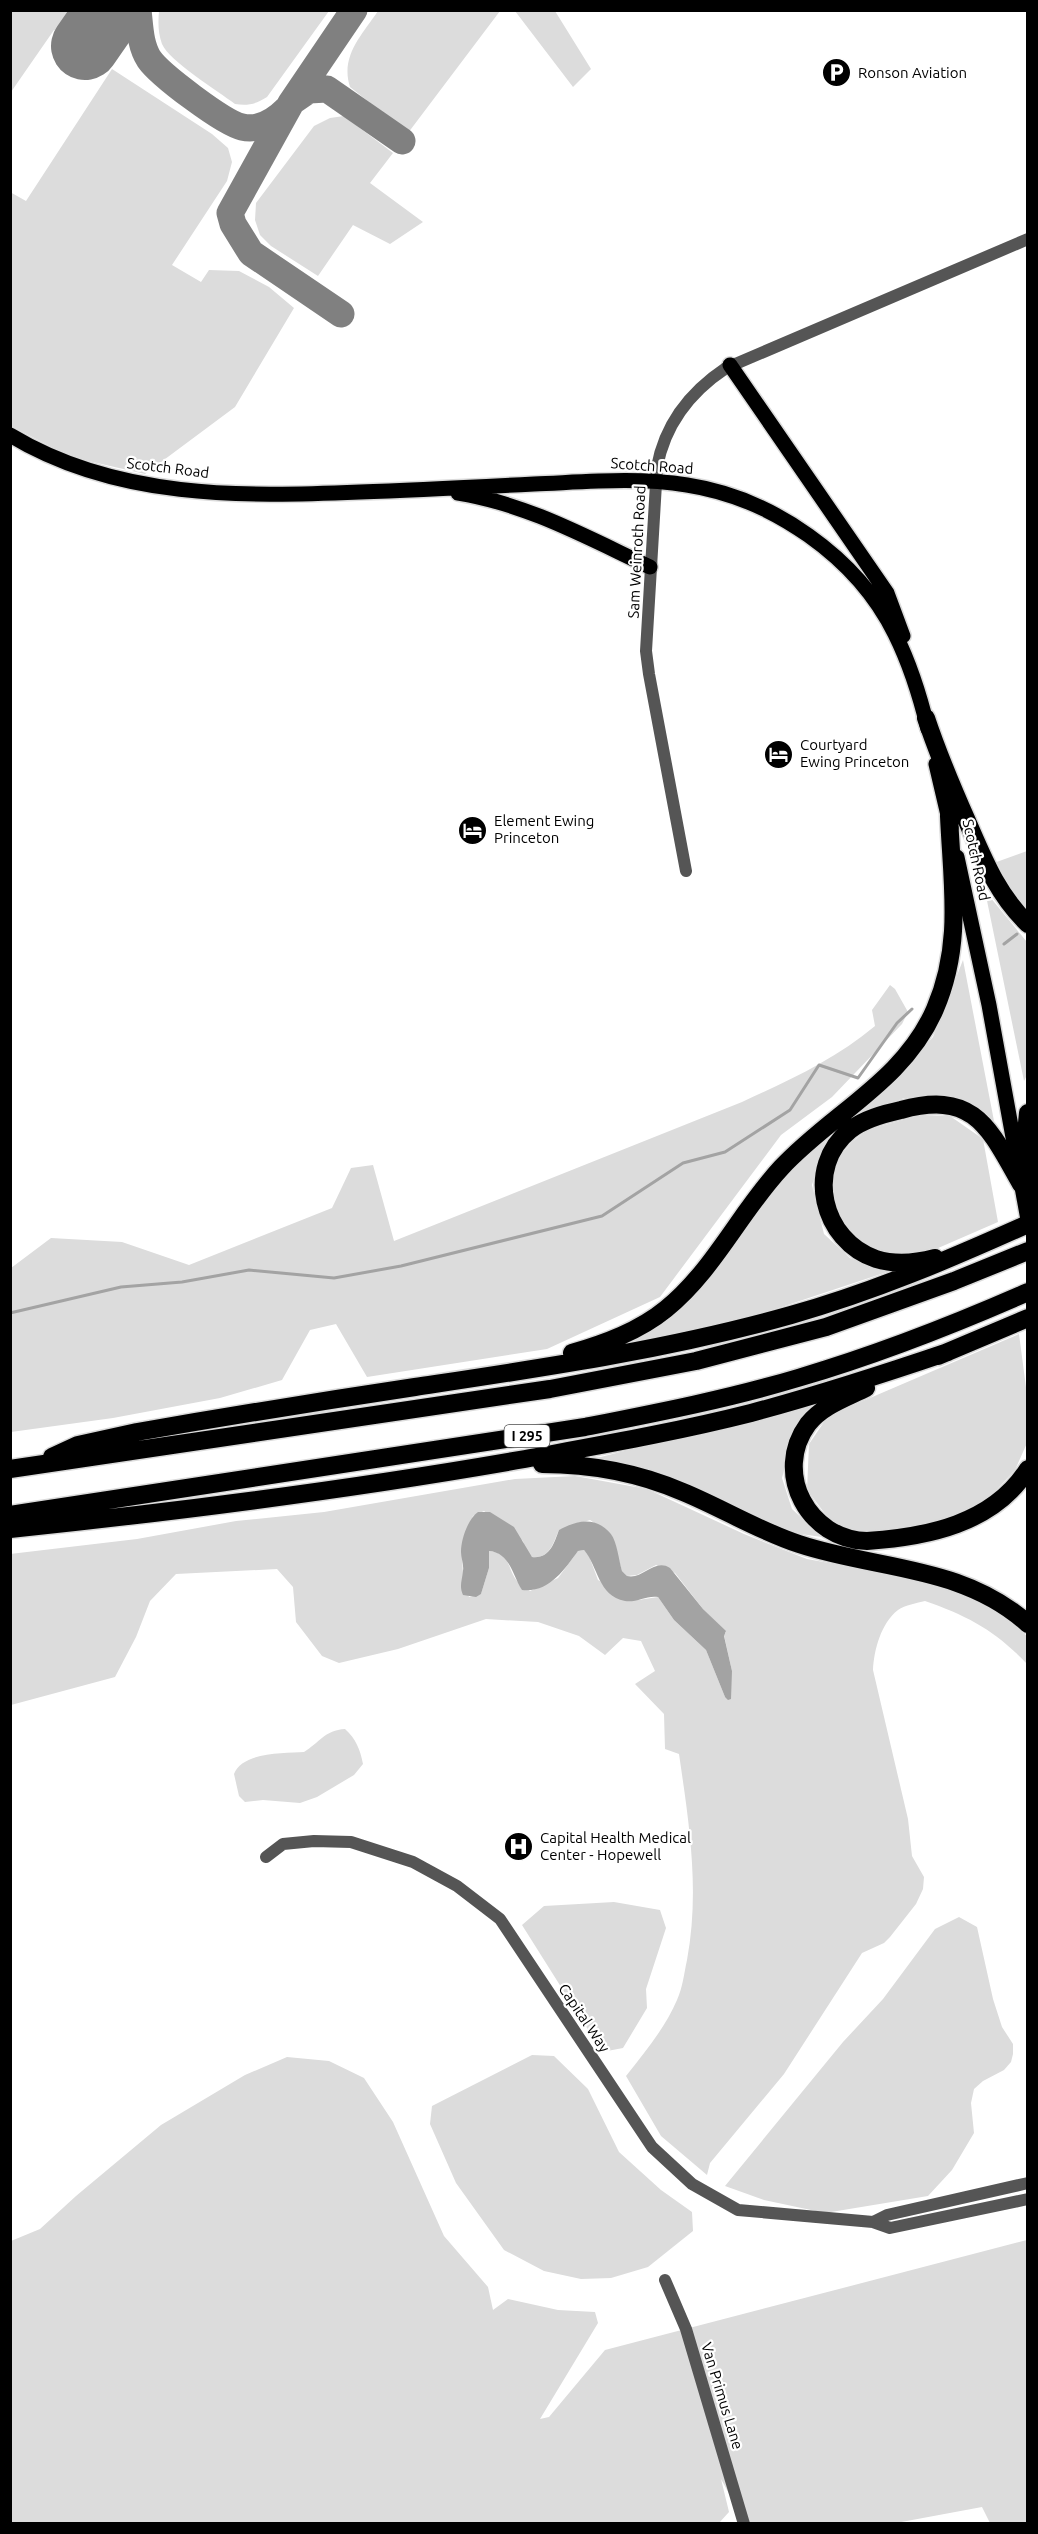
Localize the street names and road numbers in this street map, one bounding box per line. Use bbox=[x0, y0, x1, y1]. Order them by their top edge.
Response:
street label: Scotch Road bbox=[126, 454, 210, 481]
street label: Scotch Road bbox=[610, 454, 694, 477]
street label: Sam Weinroth Road bbox=[625, 485, 648, 619]
street label: Scotch Road bbox=[960, 818, 993, 902]
road number: I 295 bbox=[504, 1425, 550, 1447]
street label: Capital Way bbox=[555, 1980, 613, 2055]
street label: Van Primus Lane bbox=[698, 2340, 747, 2451]

